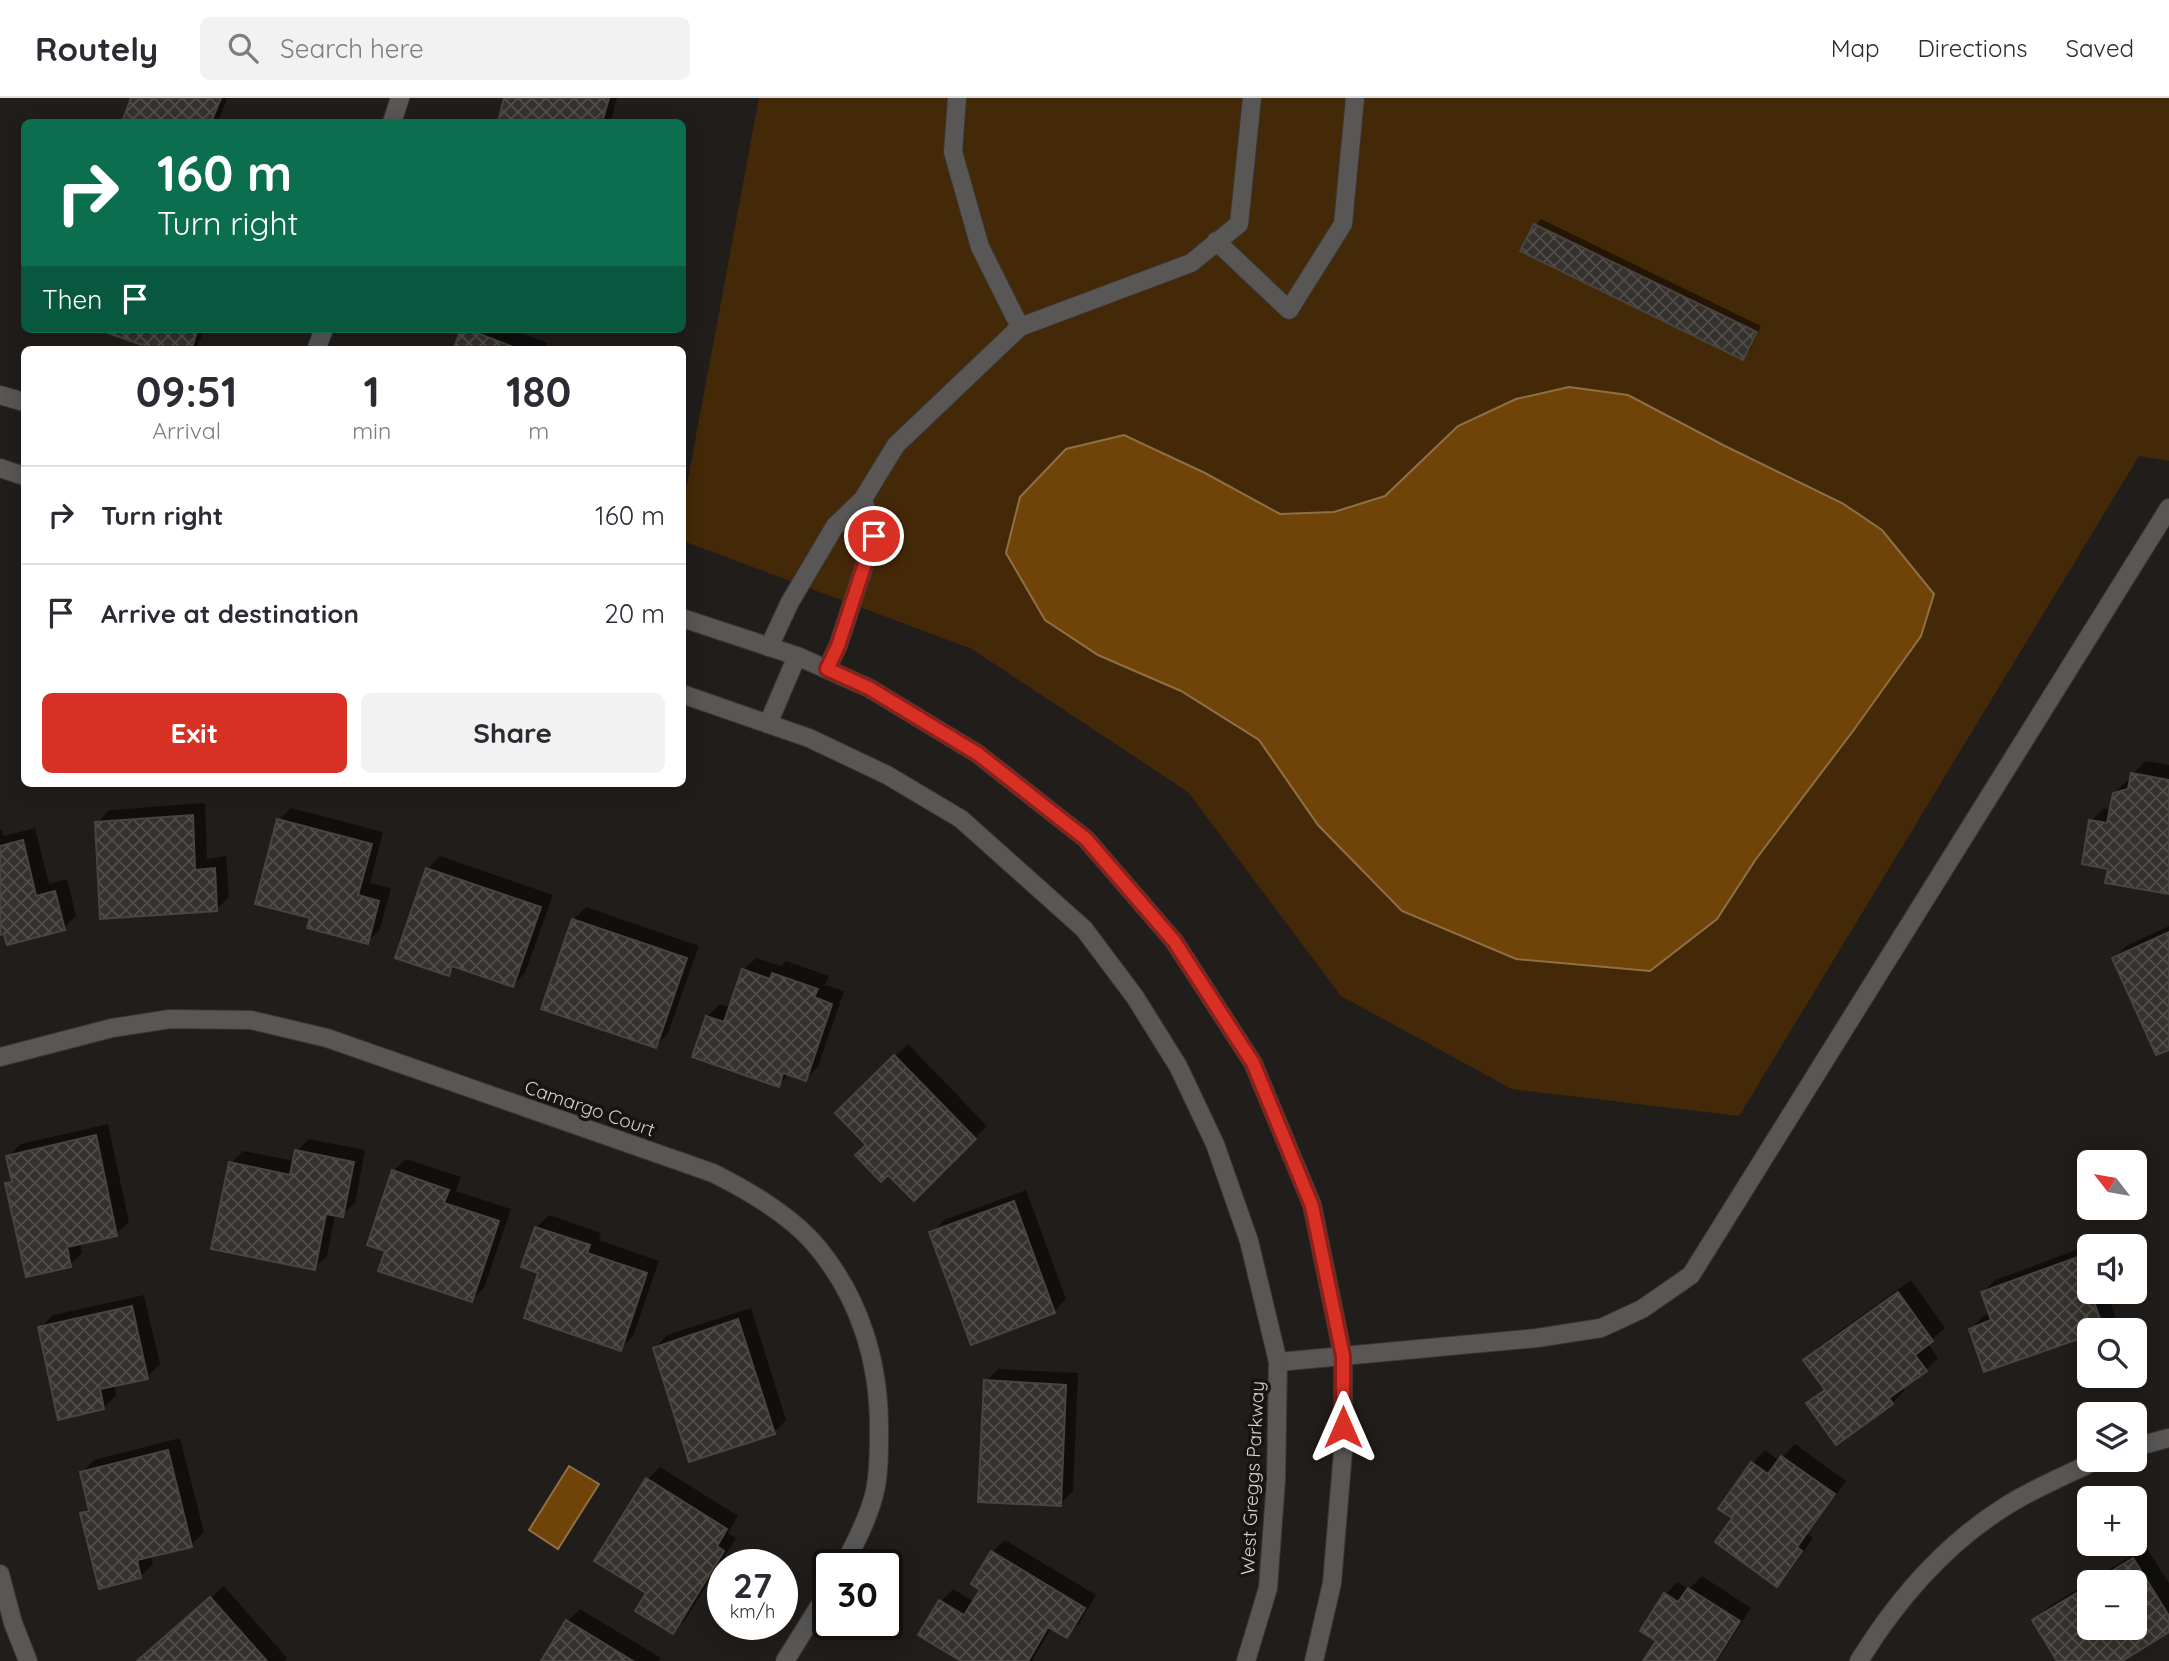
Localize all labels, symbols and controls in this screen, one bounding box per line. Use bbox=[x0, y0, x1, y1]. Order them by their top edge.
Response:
search box bbox=[200, 17, 690, 80]
text: Routely bbox=[35, 28, 158, 69]
icon: search bbox=[224, 29, 262, 67]
text: Search here bbox=[280, 32, 424, 65]
text: Map bbox=[1831, 33, 1880, 63]
text: Directions bbox=[1918, 33, 2028, 63]
text: Saved bbox=[2066, 33, 2134, 63]
text: 160 m bbox=[157, 142, 292, 203]
icon: right bbox=[42, 147, 133, 238]
text: Turn right bbox=[157, 203, 298, 243]
icon: arrive bbox=[116, 280, 154, 318]
text: Then bbox=[42, 283, 102, 316]
text: 09:51 bbox=[136, 365, 237, 418]
text: 1 bbox=[364, 365, 380, 418]
text: 180 bbox=[506, 365, 571, 418]
text: Arrival bbox=[152, 416, 221, 445]
text: min bbox=[352, 416, 391, 445]
text: m bbox=[528, 416, 549, 445]
icon: right bbox=[42, 496, 80, 534]
text: Turn right bbox=[101, 499, 223, 532]
text: 160 m bbox=[595, 499, 665, 532]
pin bbox=[844, 506, 904, 566]
icon: arrive bbox=[855, 517, 893, 555]
icon: arrive bbox=[42, 594, 80, 632]
text: Arrive at destination bbox=[101, 597, 359, 630]
text: 20 m bbox=[604, 597, 665, 630]
button: Exit bbox=[42, 693, 347, 773]
button: Share bbox=[361, 693, 665, 773]
street label: Camargo Court bbox=[522, 1074, 658, 1142]
north arrow bbox=[2077, 1150, 2147, 1220]
map controls bbox=[2077, 1150, 2147, 1640]
button: sound bbox=[2077, 1234, 2147, 1304]
button: search bbox=[2077, 1318, 2147, 1388]
street label: West Greggs Parkway bbox=[1235, 1380, 1269, 1576]
position arrow bbox=[1306, 1390, 1380, 1464]
button: layers bbox=[2077, 1402, 2147, 1472]
button: + bbox=[2077, 1486, 2147, 1556]
speed limit sign: 30 bbox=[812, 1549, 903, 1640]
text: 27 bbox=[733, 1563, 772, 1607]
button: − bbox=[2077, 1570, 2147, 1640]
text: km/h bbox=[730, 1600, 775, 1623]

